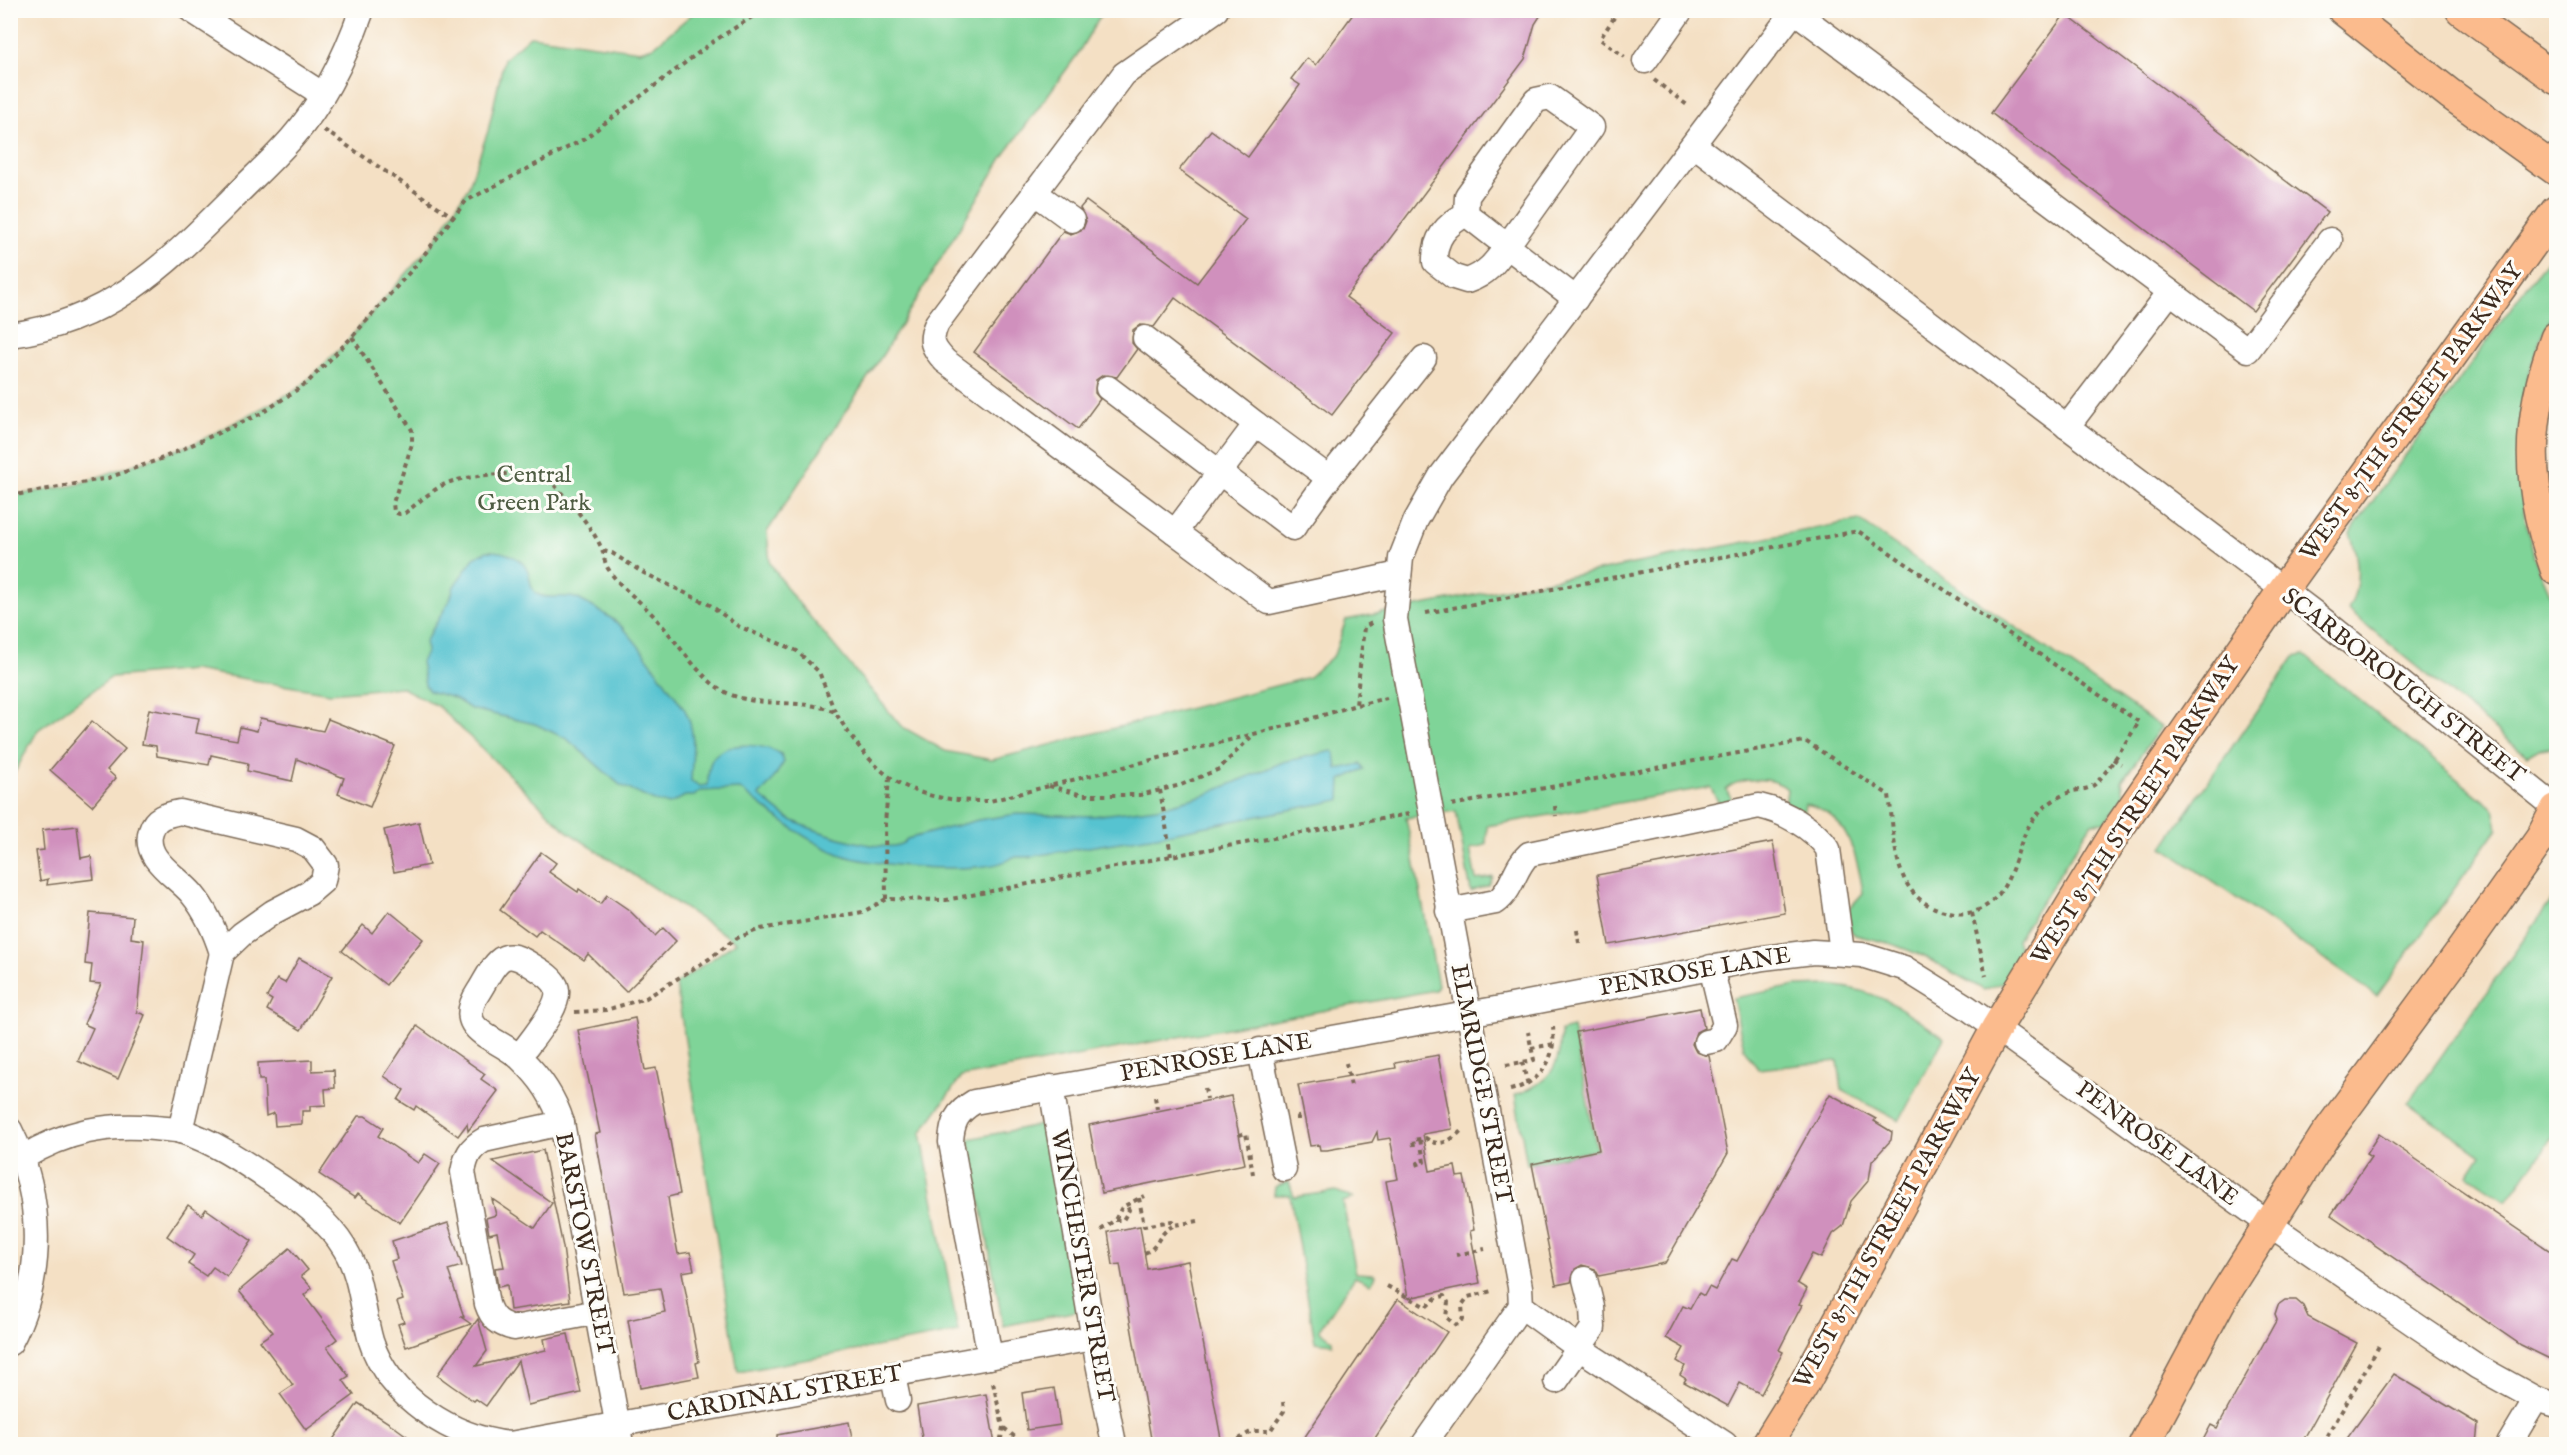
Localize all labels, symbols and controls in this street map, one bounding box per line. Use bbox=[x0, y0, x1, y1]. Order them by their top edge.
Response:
street label: WEST 87TH STREET PARKWAY bbox=[2293, 255, 2532, 567]
park label: Central Green Park bbox=[477, 460, 591, 519]
street label: SCARBOROUGH STREET bbox=[2275, 581, 2531, 791]
street label: WEST 87TH STREET PARKWAY bbox=[2025, 650, 2248, 971]
street label: PENROSE LANE bbox=[1597, 940, 1793, 1004]
street label: ELMRIDGE STREET bbox=[1443, 961, 1520, 1207]
street label: PENROSE LANE bbox=[1118, 1026, 1314, 1090]
street label: WEST 87TH STREET PARKWAY bbox=[1787, 1062, 1990, 1394]
street label: PENROSE LANE bbox=[2070, 1075, 2244, 1213]
street label: WINCHESTER STREET bbox=[1043, 1127, 1121, 1405]
street label: BARSTOW STREET bbox=[547, 1130, 621, 1359]
street label: CARDINAL STREET bbox=[665, 1358, 905, 1430]

